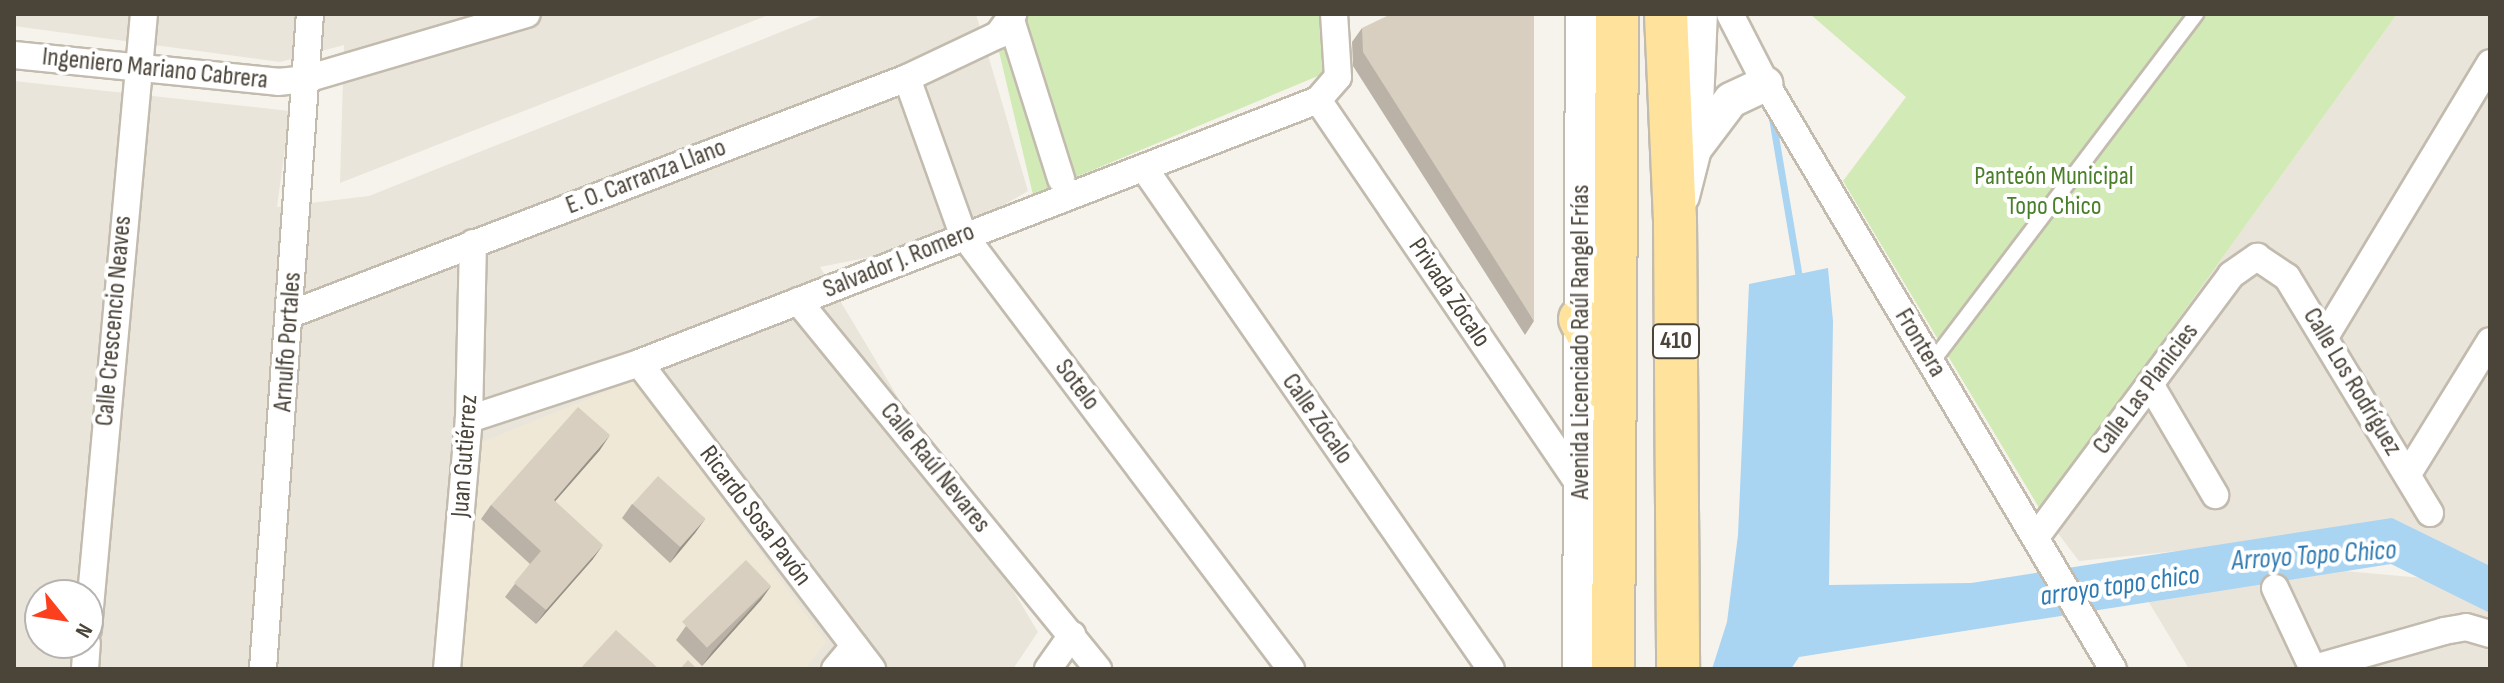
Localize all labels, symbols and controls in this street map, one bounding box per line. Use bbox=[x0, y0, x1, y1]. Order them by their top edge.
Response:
street label: Ingeniero Mariano Cabrera bbox=[41, 42, 269, 96]
street label: E. O. Carranza Llano bbox=[562, 132, 730, 222]
park label: Panteón Municipal Topo Chico bbox=[1974, 161, 2134, 222]
street label: Avenida Licenciado Raúl Rangel Frías bbox=[1565, 185, 1597, 499]
street label: Calle Crescencio Neaves bbox=[89, 215, 139, 427]
street label: Salvador J. Romero bbox=[819, 217, 979, 305]
street label: Privada Zócalo bbox=[1401, 233, 1497, 353]
street label: Arnulfo Portales bbox=[268, 271, 308, 413]
street label: Frontera bbox=[1888, 303, 1952, 383]
street label: Calle Los Rodríguez bbox=[2296, 303, 2408, 461]
street label: Calle Las Planicies bbox=[2086, 317, 2206, 461]
road number: 410 bbox=[1650, 321, 1702, 361]
street label: Sotelo bbox=[1048, 353, 1106, 417]
street label: Calle Zócalo bbox=[1275, 368, 1359, 470]
street label: Juan Gutiérrez bbox=[445, 394, 485, 518]
street label: Calle Raúl Nevares bbox=[873, 397, 997, 539]
street label: Ricardo Sosa Pavón bbox=[692, 440, 818, 592]
water label: Arroyo Topo Chico bbox=[2230, 533, 2398, 579]
water label: arroyo topo chico bbox=[2038, 558, 2202, 614]
north arrow bbox=[24, 579, 104, 659]
text: N bbox=[69, 618, 98, 642]

